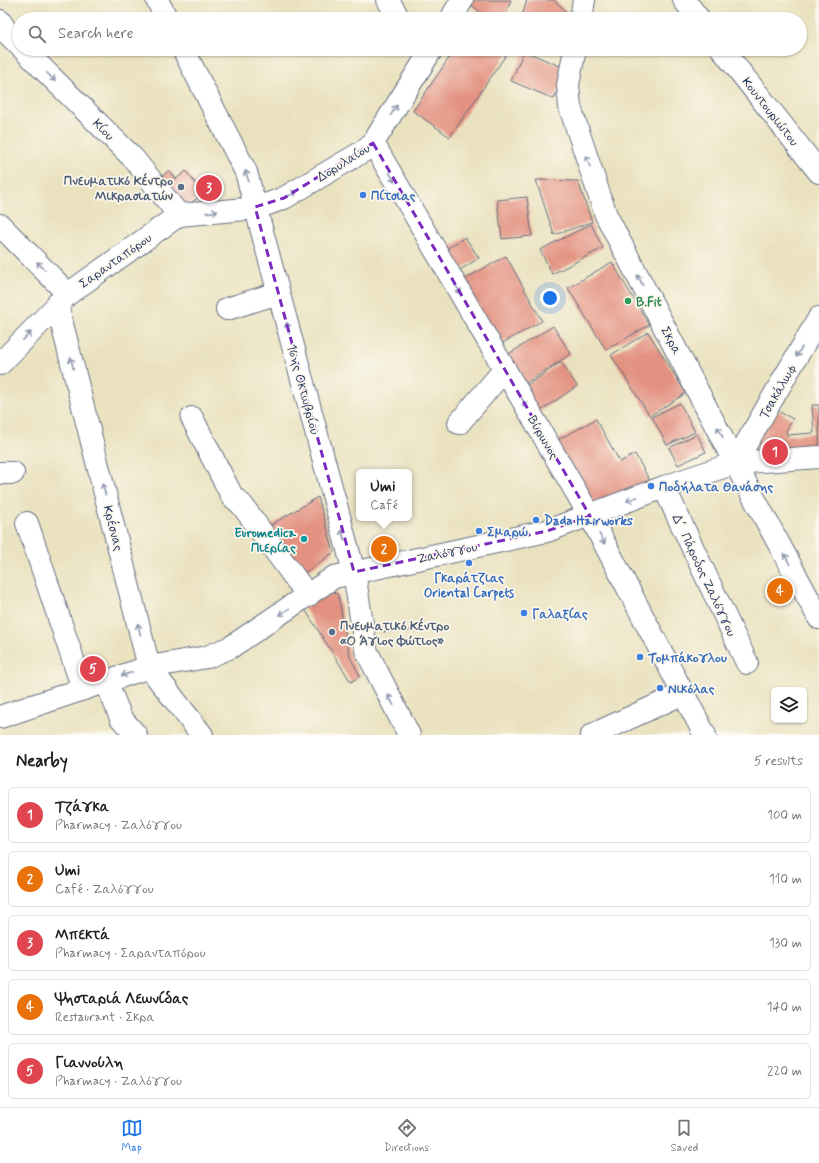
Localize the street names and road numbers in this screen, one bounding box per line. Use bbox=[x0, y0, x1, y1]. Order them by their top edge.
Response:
street label: Κουντουριώτου bbox=[738, 74, 802, 150]
street label: Κίου bbox=[88, 115, 118, 145]
street label: Δορυλαίου bbox=[314, 140, 374, 186]
street label: Σαρανταπόρου bbox=[76, 230, 156, 293]
street label: Σκρα bbox=[656, 324, 685, 358]
street label: 16ης Οκτωβρίου bbox=[282, 342, 323, 437]
street label: Τσακάλωφ bbox=[756, 361, 801, 422]
street label: Βύρωνος bbox=[523, 413, 562, 463]
street label: Κρέσνας bbox=[99, 504, 126, 553]
street label: Δ΄ Πάροδος Ζαλόγγου bbox=[668, 512, 739, 640]
street label: Ζαλόγγου bbox=[416, 539, 479, 568]

